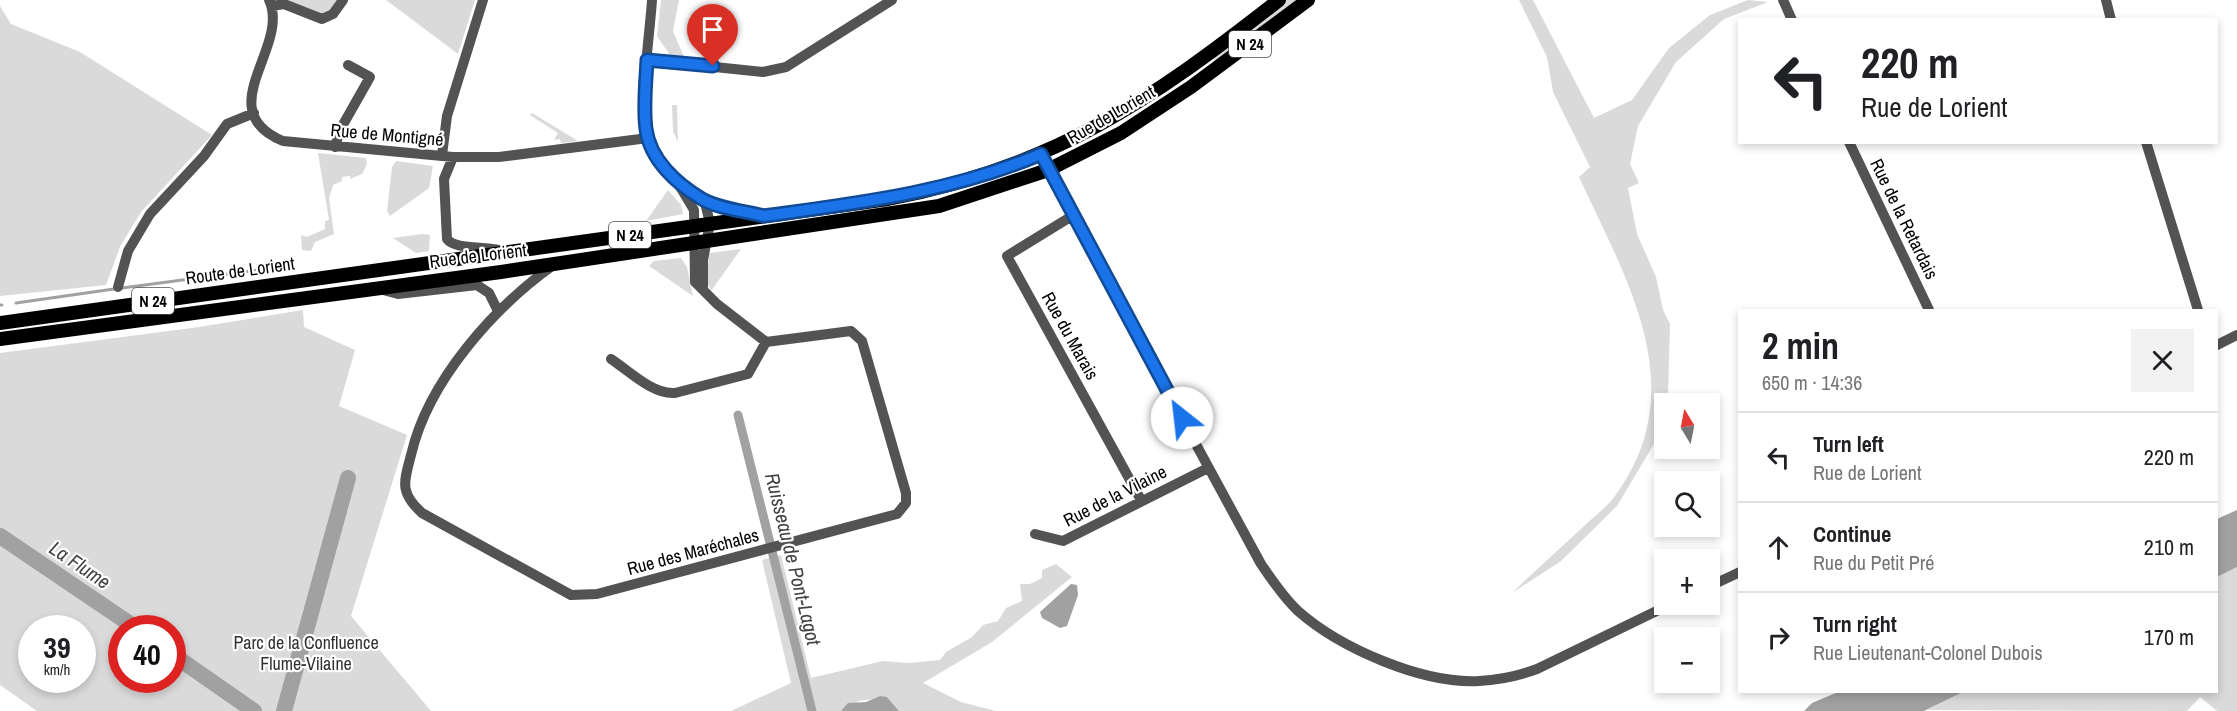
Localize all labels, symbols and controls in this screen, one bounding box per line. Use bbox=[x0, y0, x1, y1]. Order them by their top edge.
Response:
pin bbox=[687, 4, 738, 66]
icon: arrive bbox=[696, 13, 729, 46]
road number: N 24 bbox=[1229, 31, 1271, 57]
text: 220 m bbox=[1861, 35, 1959, 91]
icon: left bbox=[1762, 42, 1840, 120]
street label: Rue de Lorient bbox=[1062, 79, 1159, 150]
text: Rue de Lorient bbox=[1861, 89, 2007, 125]
street label: Rue de Montigné bbox=[330, 117, 445, 152]
street label: Rue de la Retardais bbox=[1864, 154, 1944, 283]
road number: N 24 bbox=[609, 222, 651, 248]
street label: Rue de Lorient bbox=[428, 237, 528, 274]
street label: Route de Lorient bbox=[184, 250, 296, 291]
street label: Rue du Marais bbox=[1036, 287, 1105, 384]
road number: N 24 bbox=[132, 288, 174, 314]
text: 2 min bbox=[1762, 322, 1839, 370]
button: close bbox=[2131, 329, 2194, 392]
text: 650 m · 14:36 bbox=[1762, 369, 1862, 396]
position arrow bbox=[1150, 386, 1214, 450]
north arrow bbox=[1654, 393, 1720, 459]
map controls bbox=[1654, 393, 1720, 693]
text: Turn left bbox=[1813, 429, 1884, 459]
icon: left bbox=[1762, 441, 1795, 474]
text: 220 m bbox=[2144, 442, 2194, 472]
street label: Rue de la Vilaine bbox=[1059, 459, 1171, 532]
text: Rue de Lorient bbox=[1813, 459, 1922, 486]
water label: Ruisseau de Pont-Lagot bbox=[759, 470, 828, 648]
button: search bbox=[1654, 471, 1720, 537]
text: Continue bbox=[1813, 519, 1891, 549]
street label: Rue des Maréchales bbox=[624, 522, 761, 581]
icon: ahead bbox=[1762, 531, 1795, 564]
text: 210 m bbox=[2144, 532, 2194, 562]
water label: La Flume bbox=[44, 534, 116, 595]
button: + bbox=[1654, 549, 1720, 615]
text: Rue du Petit Pré bbox=[1813, 549, 1934, 576]
text: Turn right bbox=[1813, 609, 1897, 639]
speed limit sign: 40 bbox=[108, 615, 186, 693]
icon: right bbox=[1762, 621, 1795, 654]
text: 170 m bbox=[2144, 622, 2194, 652]
text: 39 bbox=[43, 627, 71, 667]
button: − bbox=[1654, 627, 1720, 693]
park label: Parc de la Confluence Flume-Vilaine bbox=[233, 630, 379, 676]
text: Rue Lieutenant-Colonel Dubois bbox=[1813, 639, 2043, 666]
text: km/h bbox=[44, 659, 70, 680]

